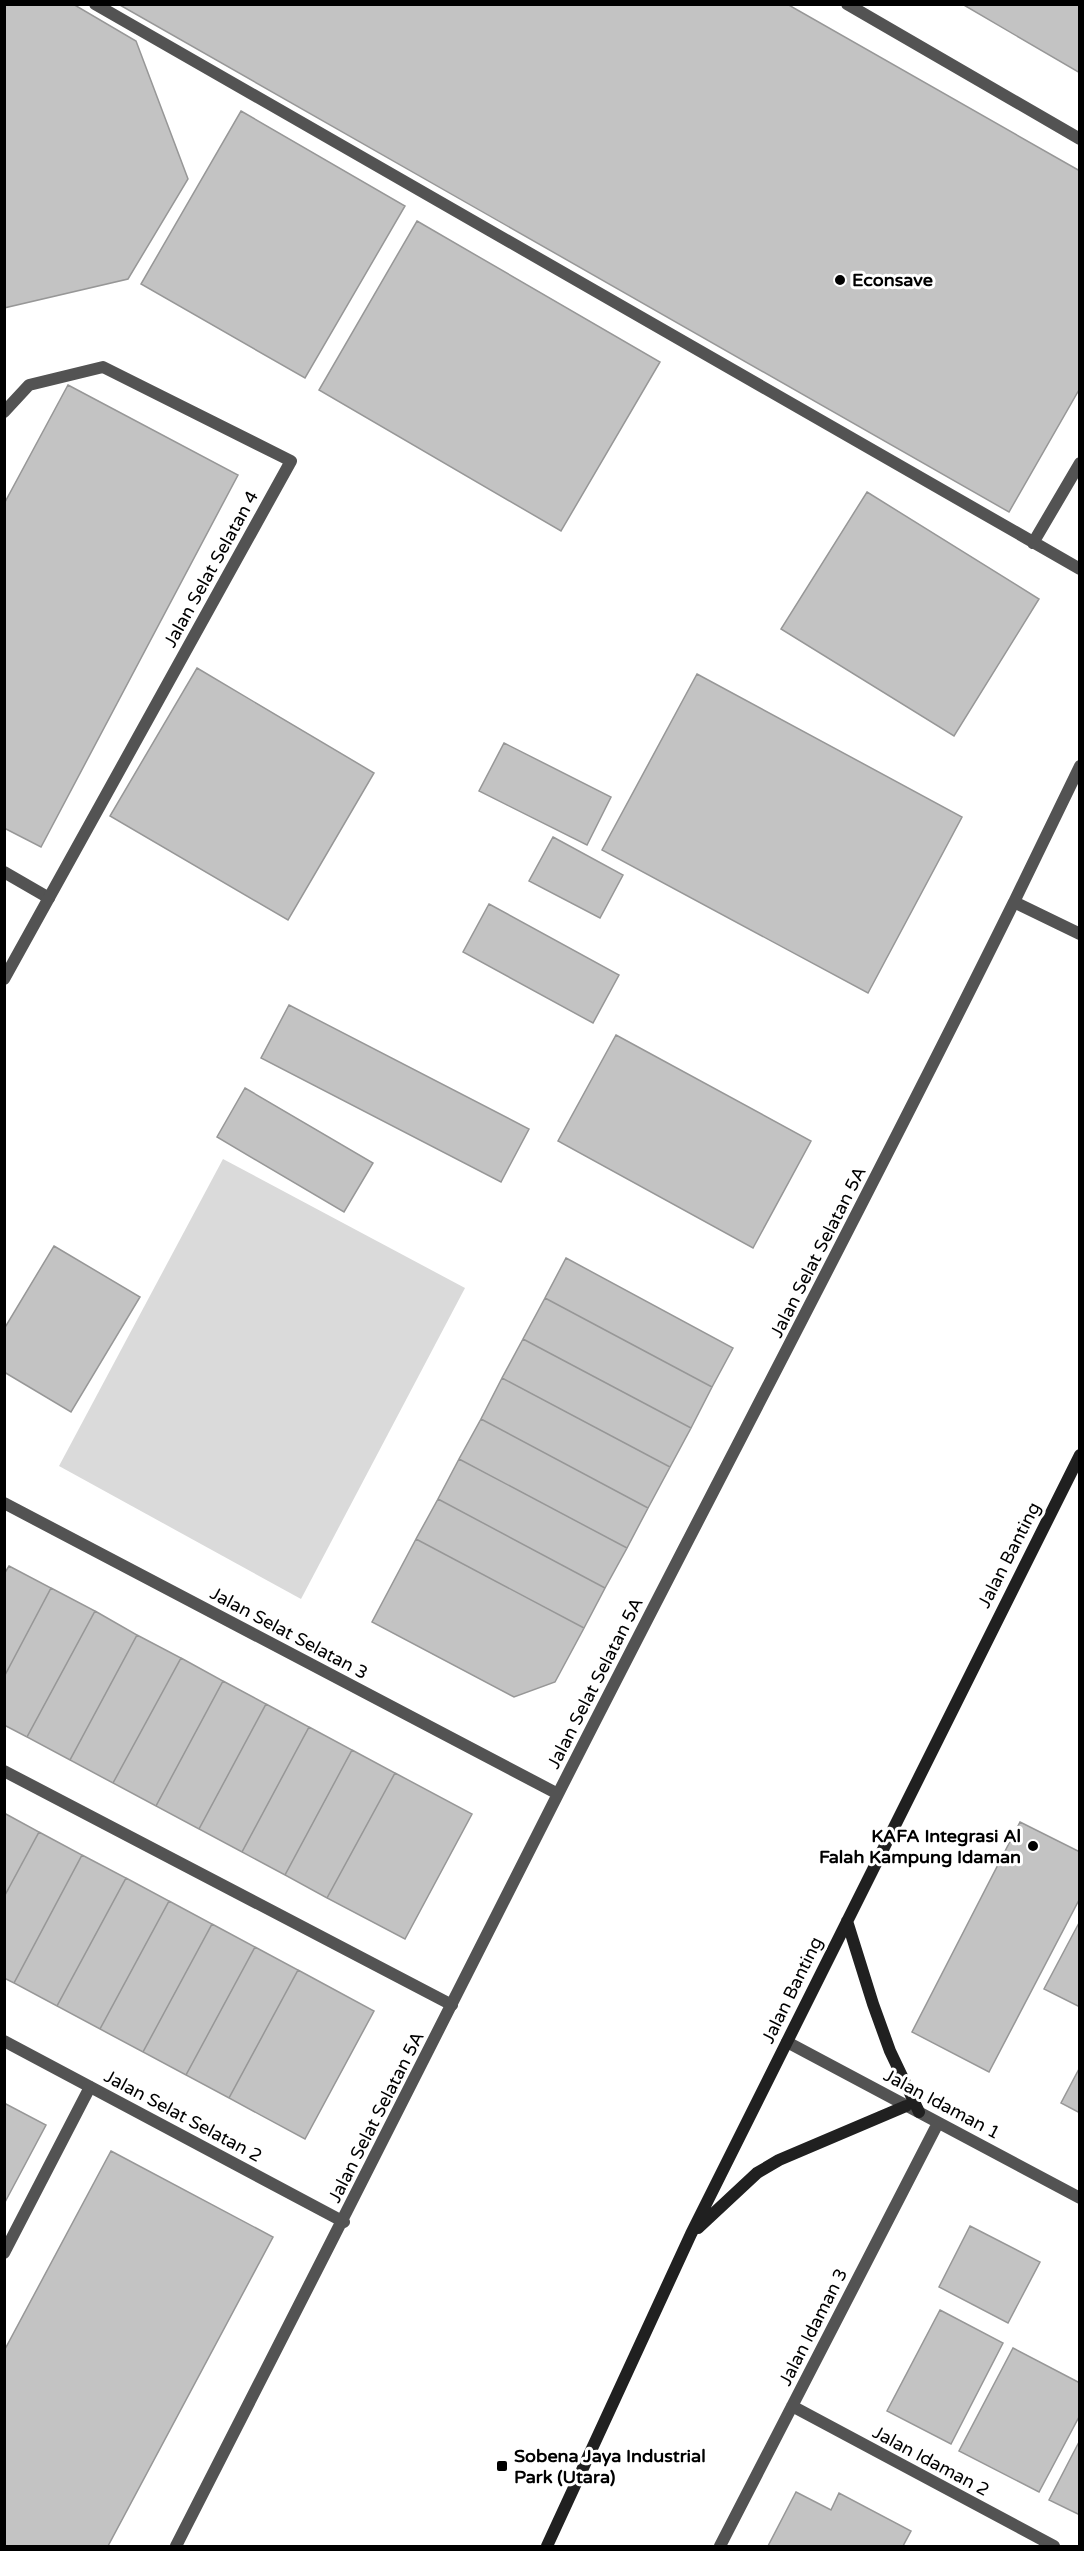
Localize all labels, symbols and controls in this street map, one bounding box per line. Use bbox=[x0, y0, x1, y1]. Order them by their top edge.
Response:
place label: Econsave bbox=[852, 269, 933, 291]
marker: Econsave bbox=[833, 273, 847, 287]
street label: Jalan Selat Selatan 4 bbox=[159, 487, 263, 651]
street label: Jalan Selat Selatan 5A bbox=[765, 1163, 871, 1341]
street label: Jalan Banting bbox=[973, 1498, 1045, 1612]
street label: Jalan Selat Selatan 3 bbox=[206, 1582, 372, 1684]
street label: Jalan Selat Selatan 5A bbox=[542, 1594, 648, 1772]
place label: KAFA Integrasi Al Falah Kampung Idaman bbox=[819, 1825, 1021, 1868]
marker: KAFA Integrasi Al Falah Kampung Idaman bbox=[1026, 1839, 1040, 1853]
street label: Jalan Banting bbox=[757, 1933, 827, 2047]
street label: Jalan Selat Selatan 5A bbox=[323, 2028, 429, 2206]
street label: Jalan Idaman 1 bbox=[880, 2064, 1004, 2144]
street label: Jalan Selat Selatan 2 bbox=[100, 2065, 266, 2167]
street label: Jalan Idaman 3 bbox=[774, 2265, 852, 2389]
street label: Jalan Idaman 2 bbox=[869, 2421, 993, 2501]
place label: Sobena Jaya Industrial Park (Utara) bbox=[514, 2445, 706, 2488]
marker: Sobena Jaya Industrial Park (Utara) bbox=[495, 2459, 509, 2473]

